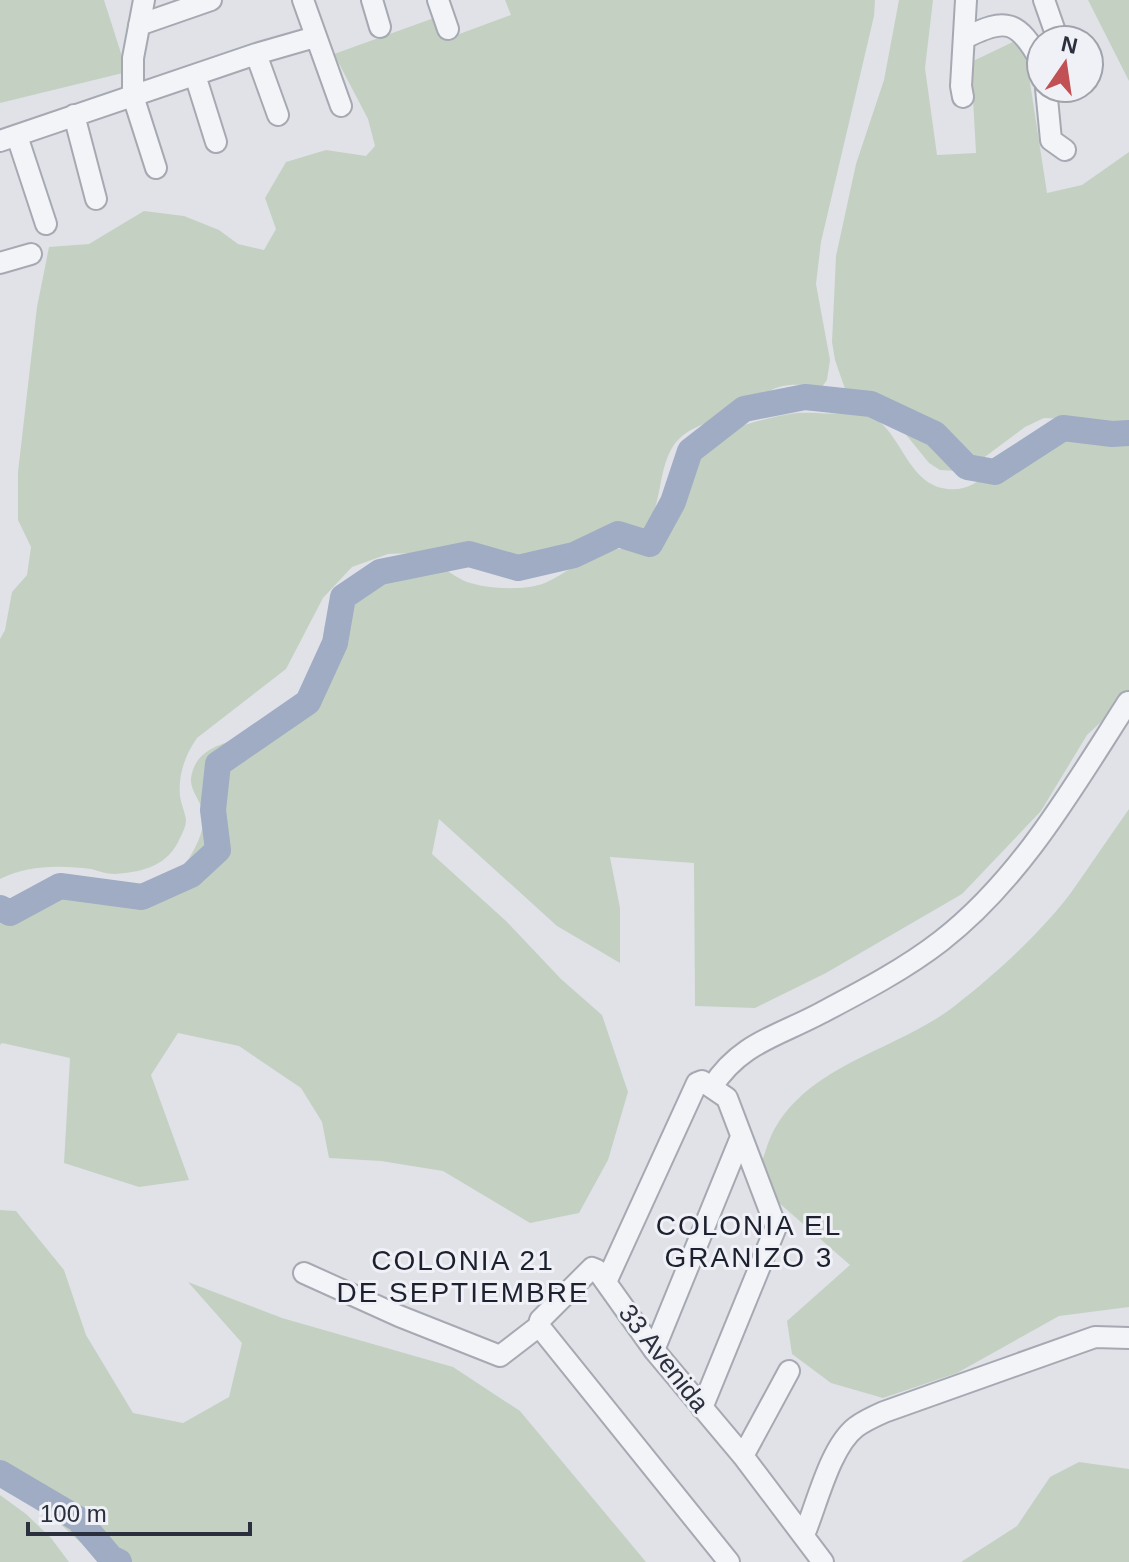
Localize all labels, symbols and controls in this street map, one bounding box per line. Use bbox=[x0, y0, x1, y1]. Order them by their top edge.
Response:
north arrow bbox=[1025, 24, 1105, 104]
text: N bbox=[1059, 31, 1080, 59]
district label: COLONIA EL GRANIZO 3 bbox=[656, 1210, 842, 1273]
district label: COLONIA 21 DE SEPTIEMBRE bbox=[336, 1245, 590, 1308]
street label: 33 Avenida bbox=[613, 1298, 716, 1418]
scale bar bbox=[28, 1486, 250, 1536]
text: 100 m bbox=[40, 1500, 107, 1527]

